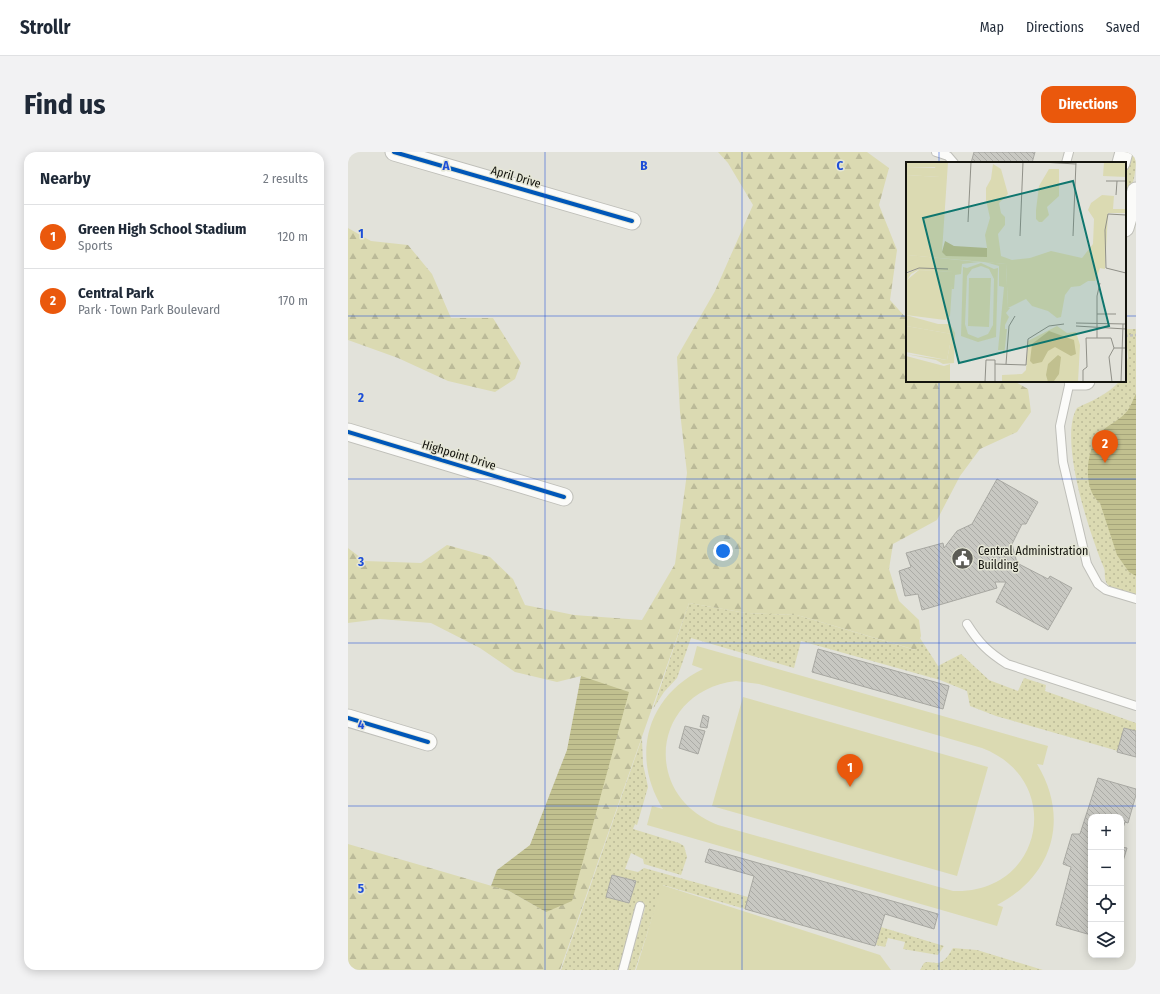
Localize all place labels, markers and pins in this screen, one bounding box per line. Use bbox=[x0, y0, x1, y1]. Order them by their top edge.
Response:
pin: 2 bbox=[1092, 430, 1118, 463]
place label: Central Administration Building bbox=[978, 544, 1088, 572]
public building icon: Central Administration Building bbox=[949, 545, 975, 571]
pin: 1 bbox=[837, 754, 863, 787]

